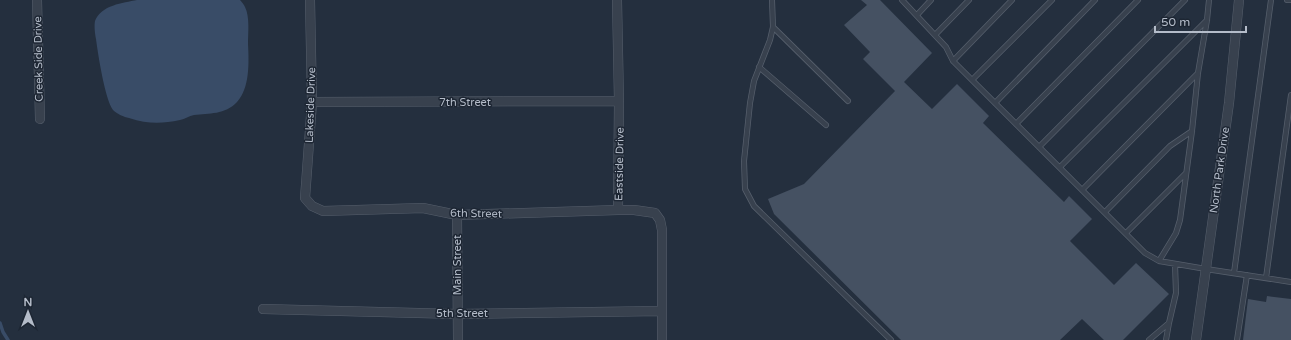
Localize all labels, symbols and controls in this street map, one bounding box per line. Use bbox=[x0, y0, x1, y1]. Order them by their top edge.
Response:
scale bar bbox=[1155, 8, 1246, 34]
text: 50 m bbox=[1161, 15, 1190, 29]
street label: Creek Side Drive bbox=[31, 16, 46, 102]
street label: Lakeside Drive bbox=[303, 67, 318, 143]
street label: 7th Street bbox=[439, 96, 491, 109]
street label: North Park Drive bbox=[1207, 126, 1232, 214]
street label: Eastside Drive bbox=[612, 127, 627, 201]
street label: 6th Street bbox=[450, 207, 502, 220]
street label: Main Street bbox=[451, 235, 464, 295]
north arrow bbox=[8, 292, 48, 332]
text: N bbox=[24, 296, 32, 309]
street label: 5th Street bbox=[436, 307, 488, 320]

